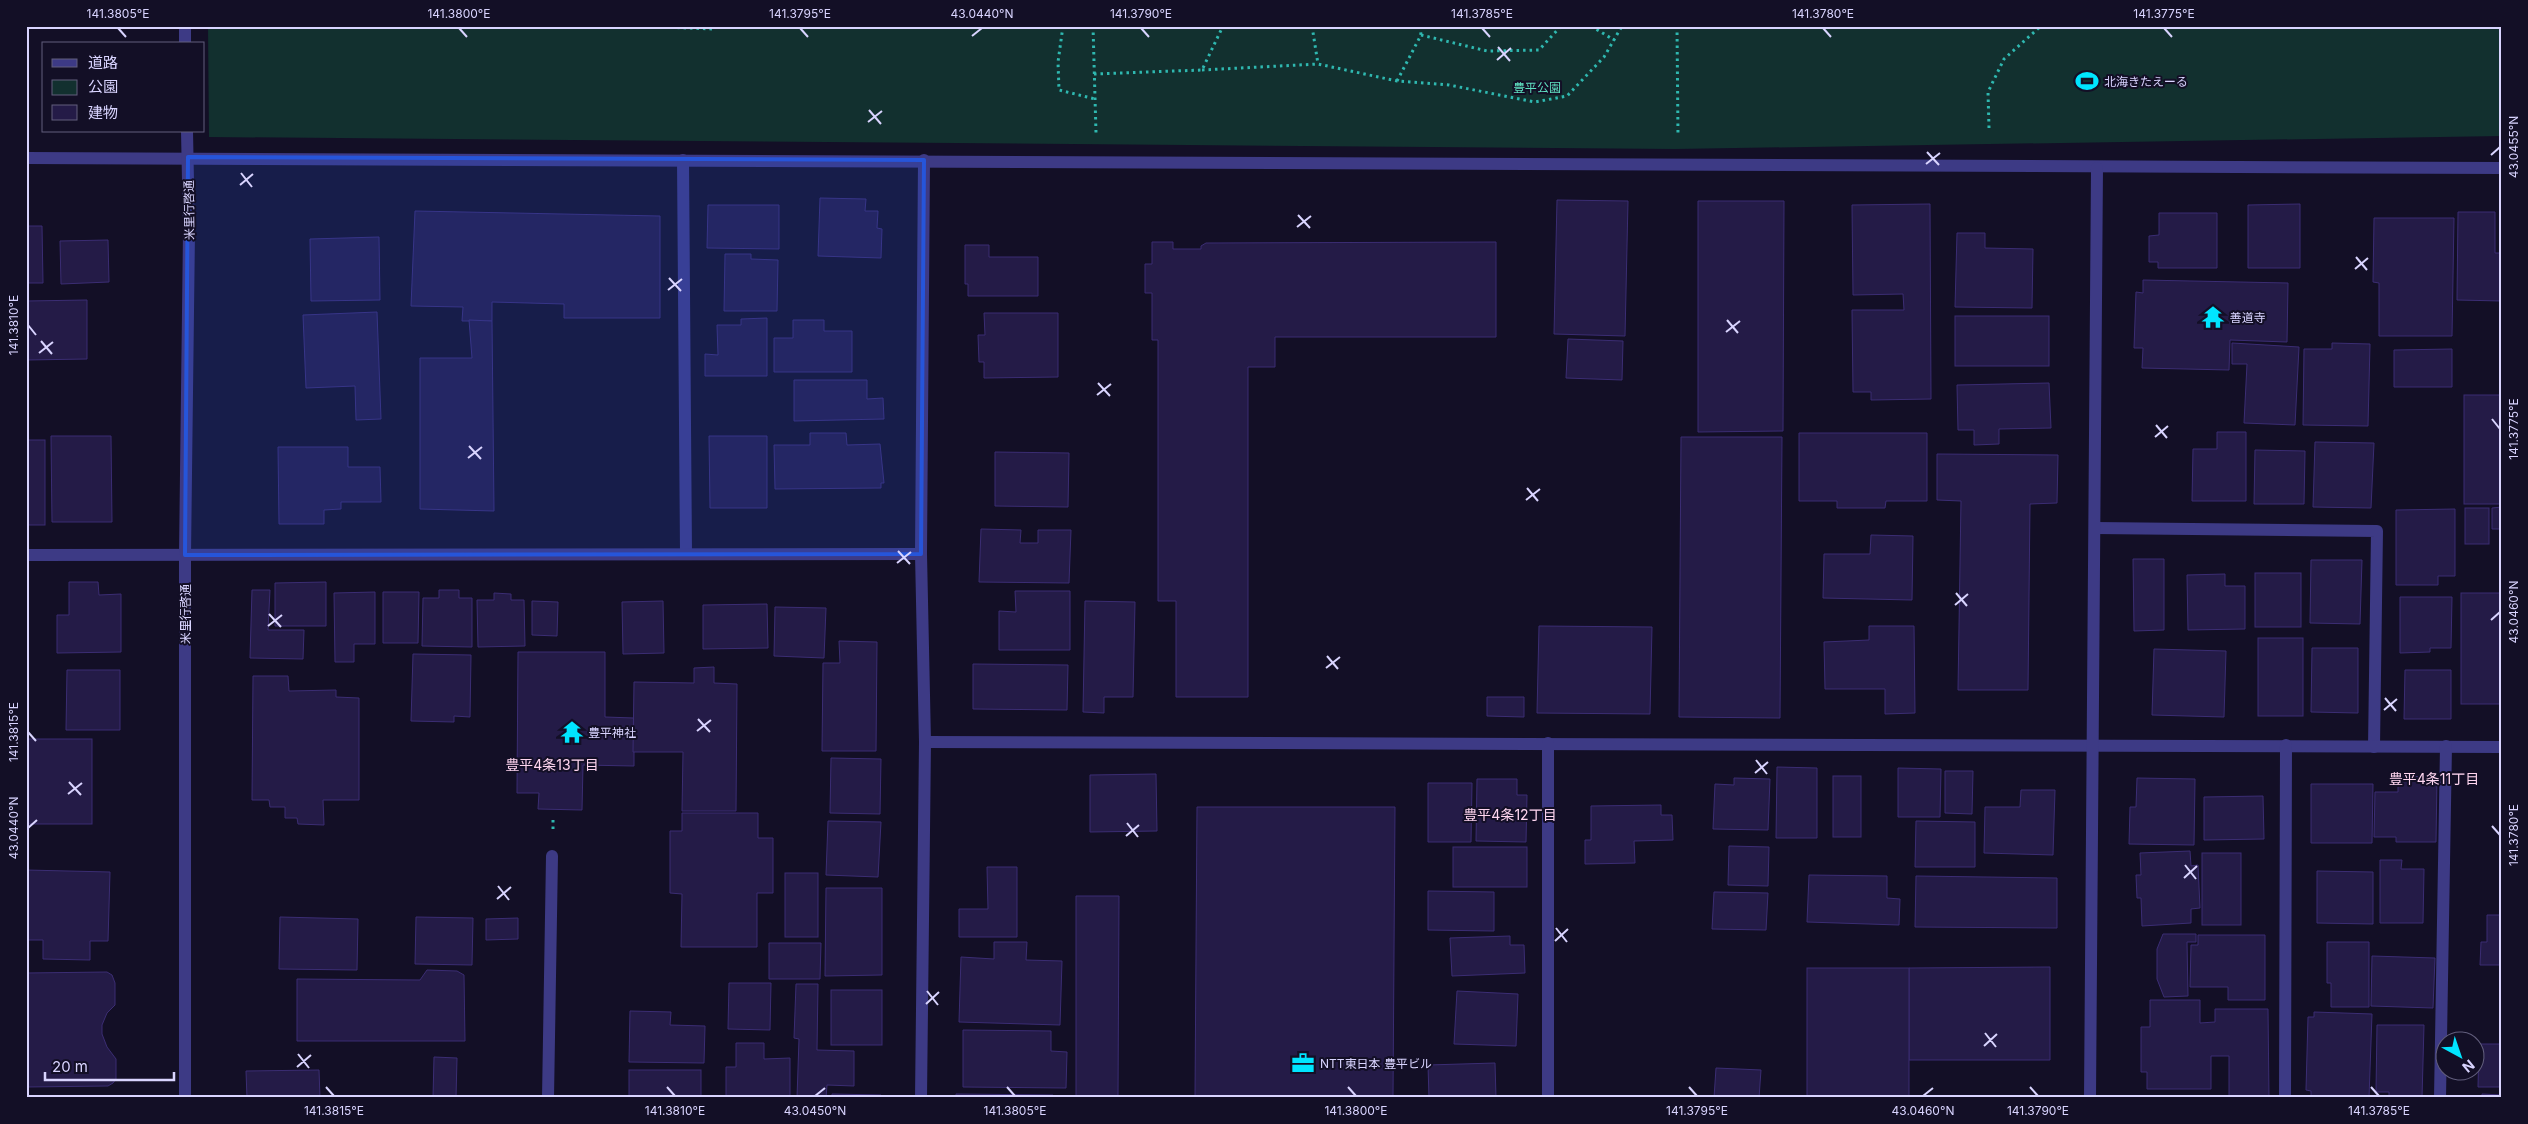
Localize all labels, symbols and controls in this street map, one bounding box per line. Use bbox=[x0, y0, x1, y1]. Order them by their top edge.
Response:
text: 141.3805°E bbox=[87, 6, 149, 21]
text: 141.3800°E bbox=[427, 6, 491, 21]
text: 141.3795°E bbox=[769, 6, 831, 21]
text: 43.0440°N bbox=[950, 6, 1014, 21]
text: 141.3790°E bbox=[1110, 6, 1172, 21]
text: 141.3785°E bbox=[1451, 6, 1513, 21]
text: 141.3780°E bbox=[1792, 6, 1854, 21]
text: 141.3775°E bbox=[2133, 6, 2195, 21]
legend bbox=[42, 42, 205, 132]
text: 道路 bbox=[88, 53, 118, 72]
sports icon: 北海きたえーる bbox=[2074, 68, 2100, 94]
place label: 北海きたえーる bbox=[2104, 74, 2188, 89]
text: 公園 bbox=[88, 77, 118, 96]
park label: 豊平公園 bbox=[1513, 80, 1561, 95]
text: 建物 bbox=[88, 103, 118, 122]
text: 43.0455°N bbox=[2506, 116, 2521, 178]
street label: 米里行啓通 bbox=[181, 180, 197, 240]
text: 141.3810°E bbox=[6, 295, 21, 355]
temple icon: 善道寺 bbox=[2200, 304, 2226, 330]
place label: 善道寺 bbox=[2230, 310, 2266, 325]
text: 141.3775°E bbox=[2506, 398, 2521, 460]
text: 43.0460°N bbox=[2506, 581, 2521, 643]
street label: 米里行啓通 bbox=[178, 584, 193, 644]
text: 141.3815°E bbox=[6, 702, 21, 762]
temple icon: 豊平神社 bbox=[559, 719, 585, 745]
place label: 豊平神社 bbox=[588, 725, 636, 740]
district label: 豊平4条13丁目 bbox=[505, 756, 599, 773]
district label: 豊平4条11丁目 bbox=[2389, 770, 2479, 787]
text: 43.0440°N bbox=[6, 796, 21, 860]
text: 141.3780°E bbox=[2506, 804, 2521, 866]
district label: 豊平4条12丁目 bbox=[1463, 806, 1557, 823]
north arrow bbox=[2436, 1032, 2486, 1082]
scale bar bbox=[45, 1049, 174, 1081]
office icon: NTT東日本 豊平ビル bbox=[1290, 1050, 1316, 1076]
place label: NTT東日本 豊平ビル bbox=[1320, 1056, 1432, 1071]
text: N bbox=[2459, 1056, 2478, 1076]
text: 20 m bbox=[52, 1057, 88, 1076]
text: 141.3815°E bbox=[304, 1103, 364, 1118]
text: 141.3810°E bbox=[645, 1103, 705, 1118]
text: 43.0450°N bbox=[784, 1103, 846, 1118]
text: 141.3805°E bbox=[984, 1103, 1046, 1118]
text: 141.3800°E bbox=[1324, 1103, 1388, 1118]
text: 141.3795°E bbox=[1666, 1103, 1728, 1118]
text: 43.0460°N bbox=[1892, 1103, 1954, 1118]
text: 141.3790°E bbox=[2007, 1103, 2069, 1118]
text: 141.3785°E bbox=[2348, 1103, 2410, 1118]

